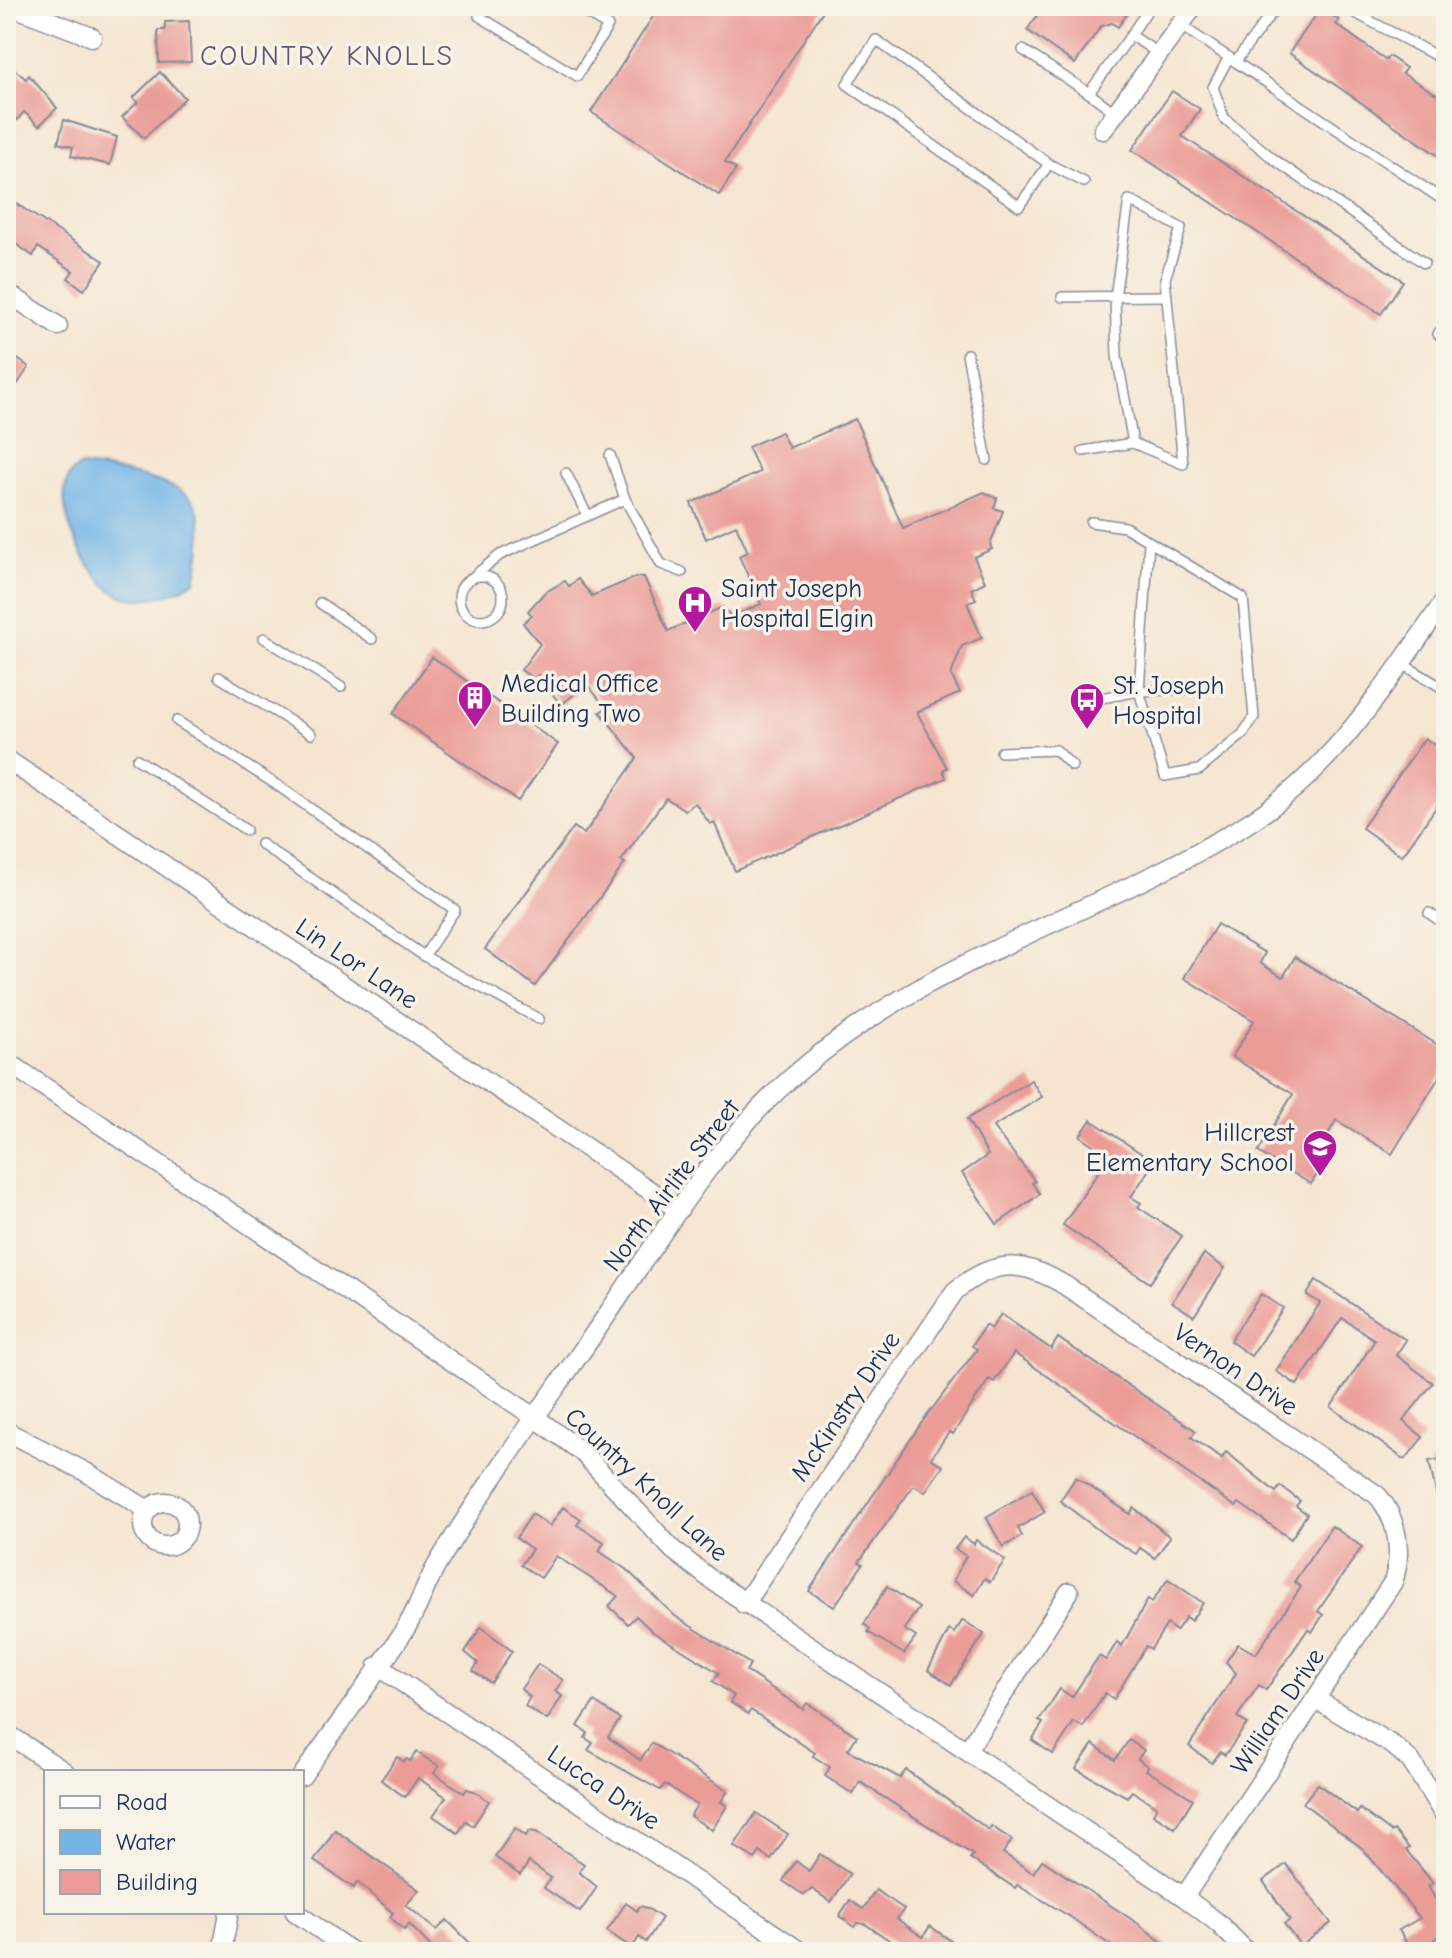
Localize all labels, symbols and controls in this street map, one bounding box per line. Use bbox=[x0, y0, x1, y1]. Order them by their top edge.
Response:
district label: COUNTRY KNOLLS bbox=[200, 40, 454, 72]
place label: Saint Joseph Hospital Elgin bbox=[721, 574, 874, 634]
hospital icon: Saint Joseph Hospital Elgin bbox=[676, 584, 714, 634]
place label: Medical Office Building Two bbox=[501, 669, 659, 729]
place label: St. Joseph Hospital bbox=[1113, 671, 1224, 731]
building icon: Medical Office Building Two bbox=[456, 679, 494, 729]
bus stop icon: St. Joseph Hospital bbox=[1068, 681, 1106, 731]
street label: Lin Lor Lane bbox=[290, 912, 423, 1016]
street label: North Airlite Street bbox=[597, 1092, 747, 1278]
place label: Hillcrest Elementary School bbox=[1086, 1118, 1296, 1178]
school or university icon: Hillcrest Elementary School bbox=[1301, 1128, 1339, 1178]
street label: Vernon Drive bbox=[1168, 1317, 1303, 1422]
street label: McKinstry Drive bbox=[785, 1326, 907, 1487]
street label: Country Knoll Lane bbox=[559, 1402, 734, 1568]
street label: William Drive bbox=[1225, 1643, 1331, 1780]
street label: Lucca Drive bbox=[542, 1739, 665, 1836]
legend bbox=[44, 1770, 304, 1914]
text: Road bbox=[116, 1788, 168, 1816]
text: Water bbox=[116, 1828, 176, 1856]
text: Building bbox=[116, 1868, 198, 1896]

